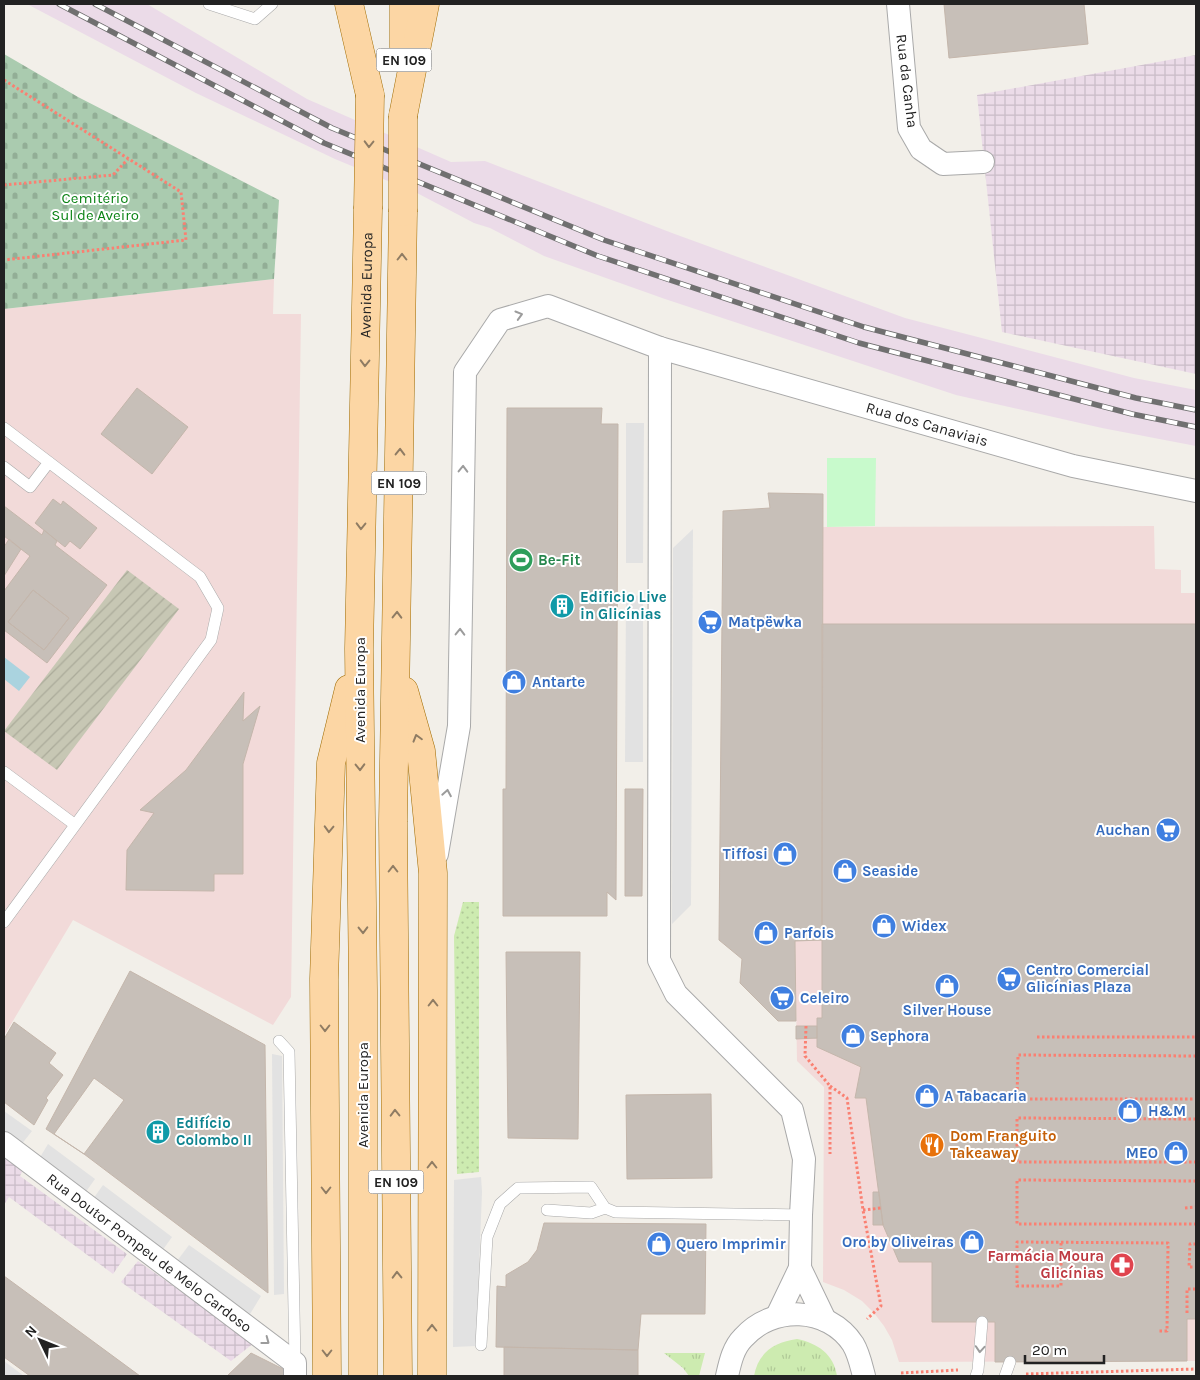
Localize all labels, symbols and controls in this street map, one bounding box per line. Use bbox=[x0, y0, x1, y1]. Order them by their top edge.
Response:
street label: Rua da Canha bbox=[892, 33, 922, 129]
road number: EN 109 bbox=[376, 48, 432, 72]
one-way arrow bbox=[364, 140, 374, 148]
park label: Cemitério Sul de Aveiro bbox=[51, 189, 139, 224]
street label: Avenida Europa bbox=[356, 232, 377, 338]
one-way arrow bbox=[397, 253, 407, 261]
one-way arrow bbox=[514, 310, 523, 320]
one-way arrow bbox=[359, 359, 370, 367]
street label: Rua dos Canaviais bbox=[864, 398, 990, 450]
one-way arrow bbox=[394, 448, 405, 456]
one-way arrow bbox=[458, 465, 468, 473]
road number: EN 109 bbox=[372, 472, 426, 494]
one-way arrow bbox=[356, 522, 367, 530]
sports icon: Be-Fit bbox=[508, 547, 534, 573]
place label: Be-Fit bbox=[538, 551, 580, 569]
place label: Edificio Live in Glicínias bbox=[580, 588, 667, 623]
building icon: Edificio Live in Glicínias bbox=[549, 593, 575, 619]
supermarket icon: Matpëwka bbox=[697, 609, 723, 635]
one-way arrow bbox=[392, 610, 402, 618]
place label: Matpëwka bbox=[728, 613, 802, 631]
one-way arrow bbox=[455, 628, 466, 636]
street label: Avenida Europa bbox=[351, 637, 369, 743]
shop icon: Antarte bbox=[501, 669, 527, 695]
place label: Antarte bbox=[532, 673, 585, 691]
one-way arrow bbox=[412, 733, 423, 742]
one-way arrow bbox=[355, 764, 366, 772]
one-way arrow bbox=[442, 789, 452, 798]
supermarket icon: Auchan bbox=[1155, 817, 1181, 843]
place label: Auchan bbox=[1096, 821, 1150, 839]
one-way arrow bbox=[324, 826, 334, 833]
shop icon: Tiffosi bbox=[772, 841, 798, 867]
place label: Tiffosi bbox=[723, 845, 768, 863]
shop icon: Seaside bbox=[832, 858, 858, 884]
place label: Seaside bbox=[862, 862, 918, 880]
one-way arrow bbox=[388, 865, 398, 872]
shop icon: Widex bbox=[871, 913, 897, 939]
place label: Widex bbox=[902, 917, 947, 935]
shop icon: Parfois bbox=[753, 920, 779, 946]
place label: Parfois bbox=[784, 924, 834, 942]
one-way arrow bbox=[357, 926, 368, 934]
place label: Centro Comercial Glicínias Plaza bbox=[1026, 961, 1149, 996]
supermarket icon: Centro Comercial Glicínias Plaza bbox=[996, 966, 1022, 992]
shop icon: Silver House bbox=[934, 973, 960, 999]
supermarket icon: Celeiro bbox=[769, 985, 795, 1011]
place label: Celeiro bbox=[800, 989, 849, 1007]
one-way arrow bbox=[428, 998, 438, 1006]
place label: Silver House bbox=[903, 1001, 991, 1019]
shop icon: Sephora bbox=[840, 1023, 866, 1049]
one-way arrow bbox=[320, 1024, 330, 1032]
place label: Sephora bbox=[870, 1027, 929, 1045]
street label: Avenida Europa bbox=[354, 1042, 372, 1148]
shop icon: A Tabacaria bbox=[914, 1083, 940, 1109]
place label: A Tabacaria bbox=[944, 1087, 1027, 1105]
shop icon: H&M bbox=[1117, 1098, 1143, 1124]
place label: H&M bbox=[1148, 1102, 1186, 1120]
one-way arrow bbox=[390, 1108, 400, 1116]
place label: Edifício Colombo II bbox=[176, 1114, 252, 1149]
building icon: Edifício Colombo II bbox=[145, 1119, 171, 1145]
place label: Dom Franguito Takeaway bbox=[950, 1127, 1056, 1162]
restaurant icon: Dom Franguito Takeaway bbox=[919, 1132, 945, 1158]
shop icon: MEO bbox=[1163, 1140, 1189, 1166]
place label: MEO bbox=[1126, 1144, 1158, 1162]
one-way arrow bbox=[427, 1161, 437, 1168]
street label: Rua Doutor Pompeu de Melo Cardoso bbox=[43, 1169, 255, 1336]
road number: EN 109 bbox=[368, 1170, 424, 1194]
one-way arrow bbox=[321, 1186, 331, 1194]
shop icon: Oro by Oliveiras bbox=[959, 1229, 985, 1255]
shop icon: Quero Imprimir bbox=[646, 1231, 672, 1257]
place label: Oro by Oliveiras bbox=[842, 1233, 954, 1251]
place label: Quero Imprimir bbox=[676, 1235, 786, 1253]
place label: Farmácia Moura Glicínias bbox=[987, 1247, 1104, 1282]
pharmacy icon: Farmácia Moura Glicínias bbox=[1109, 1252, 1135, 1278]
one-way arrow bbox=[392, 1271, 402, 1278]
north arrow bbox=[15, 1315, 65, 1365]
text: N bbox=[21, 1322, 41, 1341]
one-way arrow bbox=[427, 1323, 437, 1331]
scale bar bbox=[1025, 1332, 1104, 1364]
one-way arrow bbox=[260, 1335, 270, 1344]
text: 20 m bbox=[1032, 1341, 1067, 1359]
one-way arrow bbox=[975, 1346, 986, 1354]
one-way arrow bbox=[322, 1349, 332, 1357]

